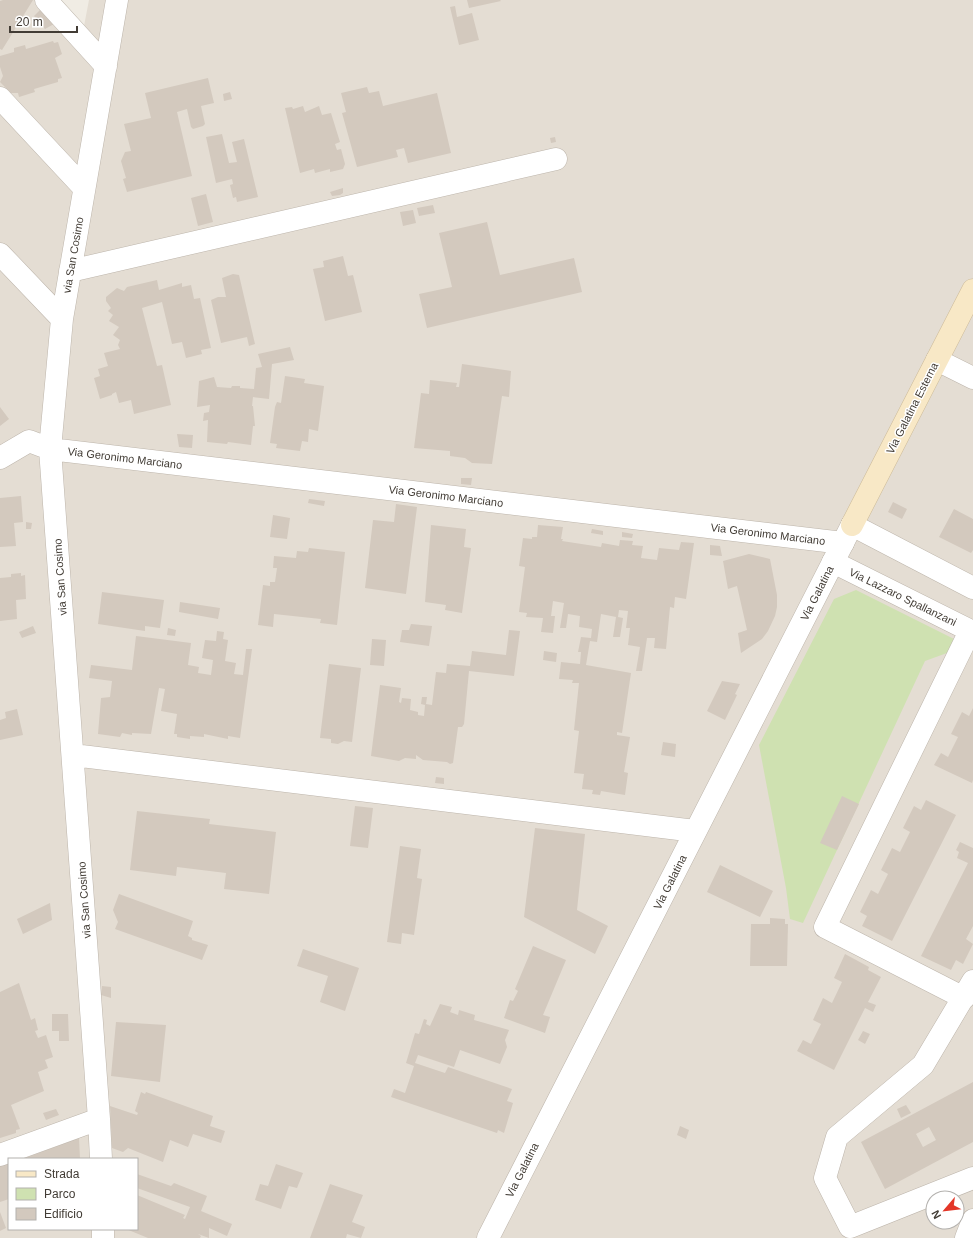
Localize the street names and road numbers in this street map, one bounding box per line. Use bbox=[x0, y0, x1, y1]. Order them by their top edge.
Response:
street label: via San Cosimo bbox=[60, 216, 86, 294]
street label: Via Galatina Esterna bbox=[884, 360, 941, 456]
street label: Via Geronimo Marciano bbox=[67, 445, 183, 471]
street label: Via Geronimo Marciano bbox=[388, 483, 504, 509]
street label: Via Geronimo Marciano bbox=[710, 521, 826, 547]
street label: via San Cosimo bbox=[51, 538, 69, 616]
street label: Via Galatina bbox=[798, 563, 836, 622]
street label: Via Lazzaro Spallanzani bbox=[847, 566, 959, 628]
street label: Via Galatina bbox=[651, 852, 689, 911]
street label: via San Cosimo bbox=[75, 861, 93, 939]
street label: Via Galatina bbox=[503, 1140, 541, 1199]

